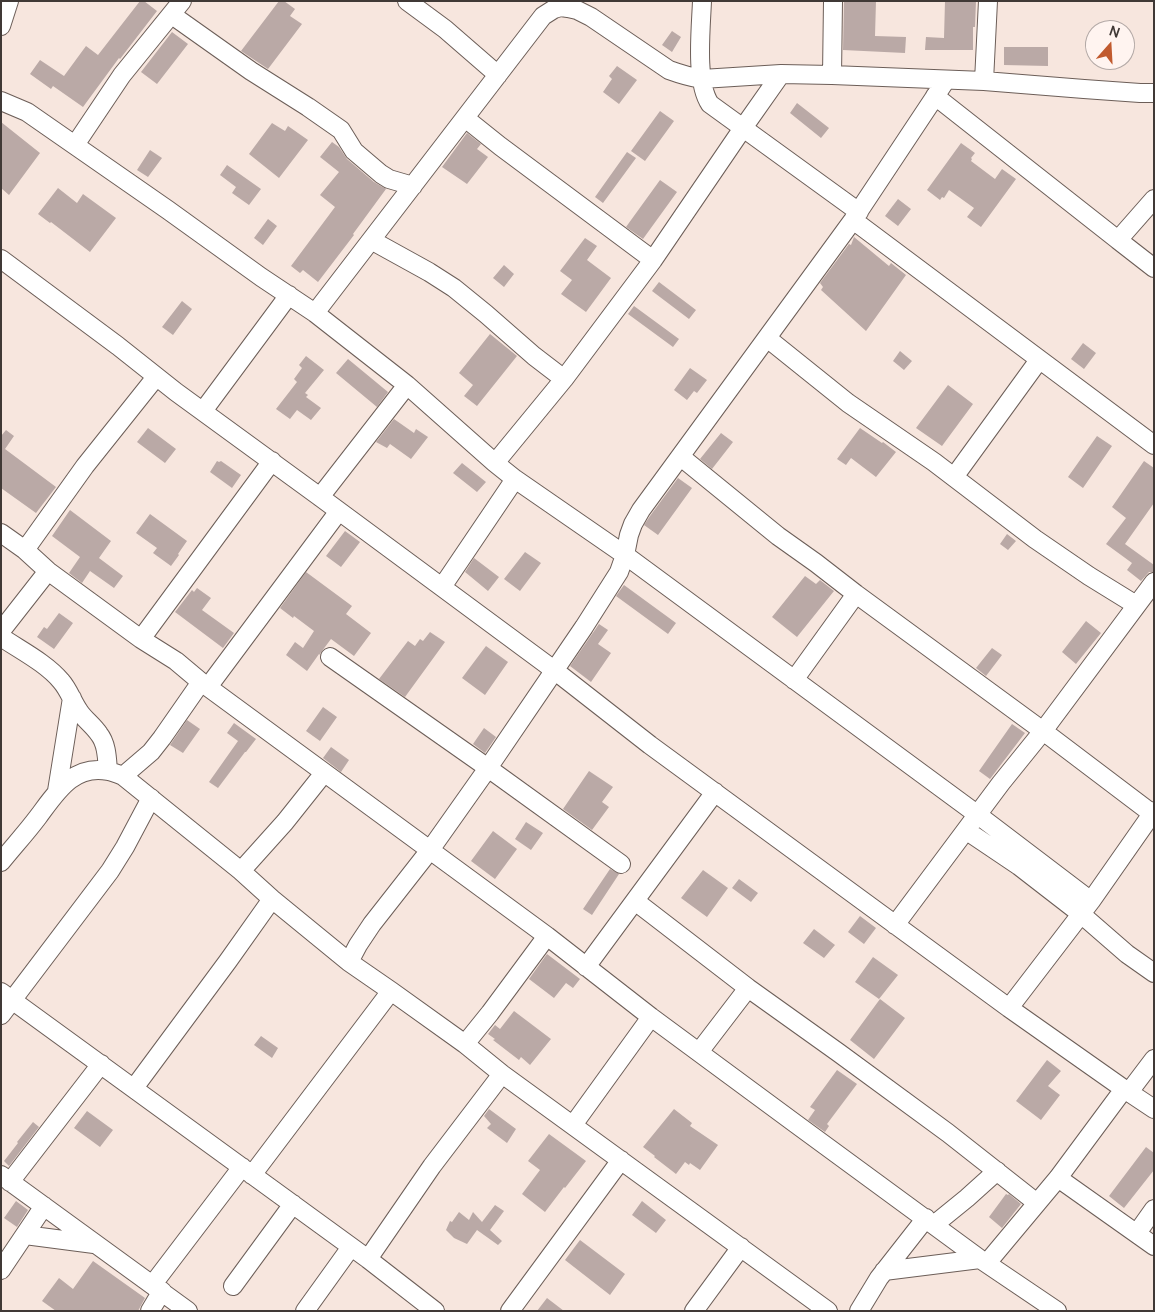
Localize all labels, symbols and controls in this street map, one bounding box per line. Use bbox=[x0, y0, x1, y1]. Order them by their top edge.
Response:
north arrow bbox=[1085, 20, 1135, 70]
text: N bbox=[1107, 21, 1123, 42]

